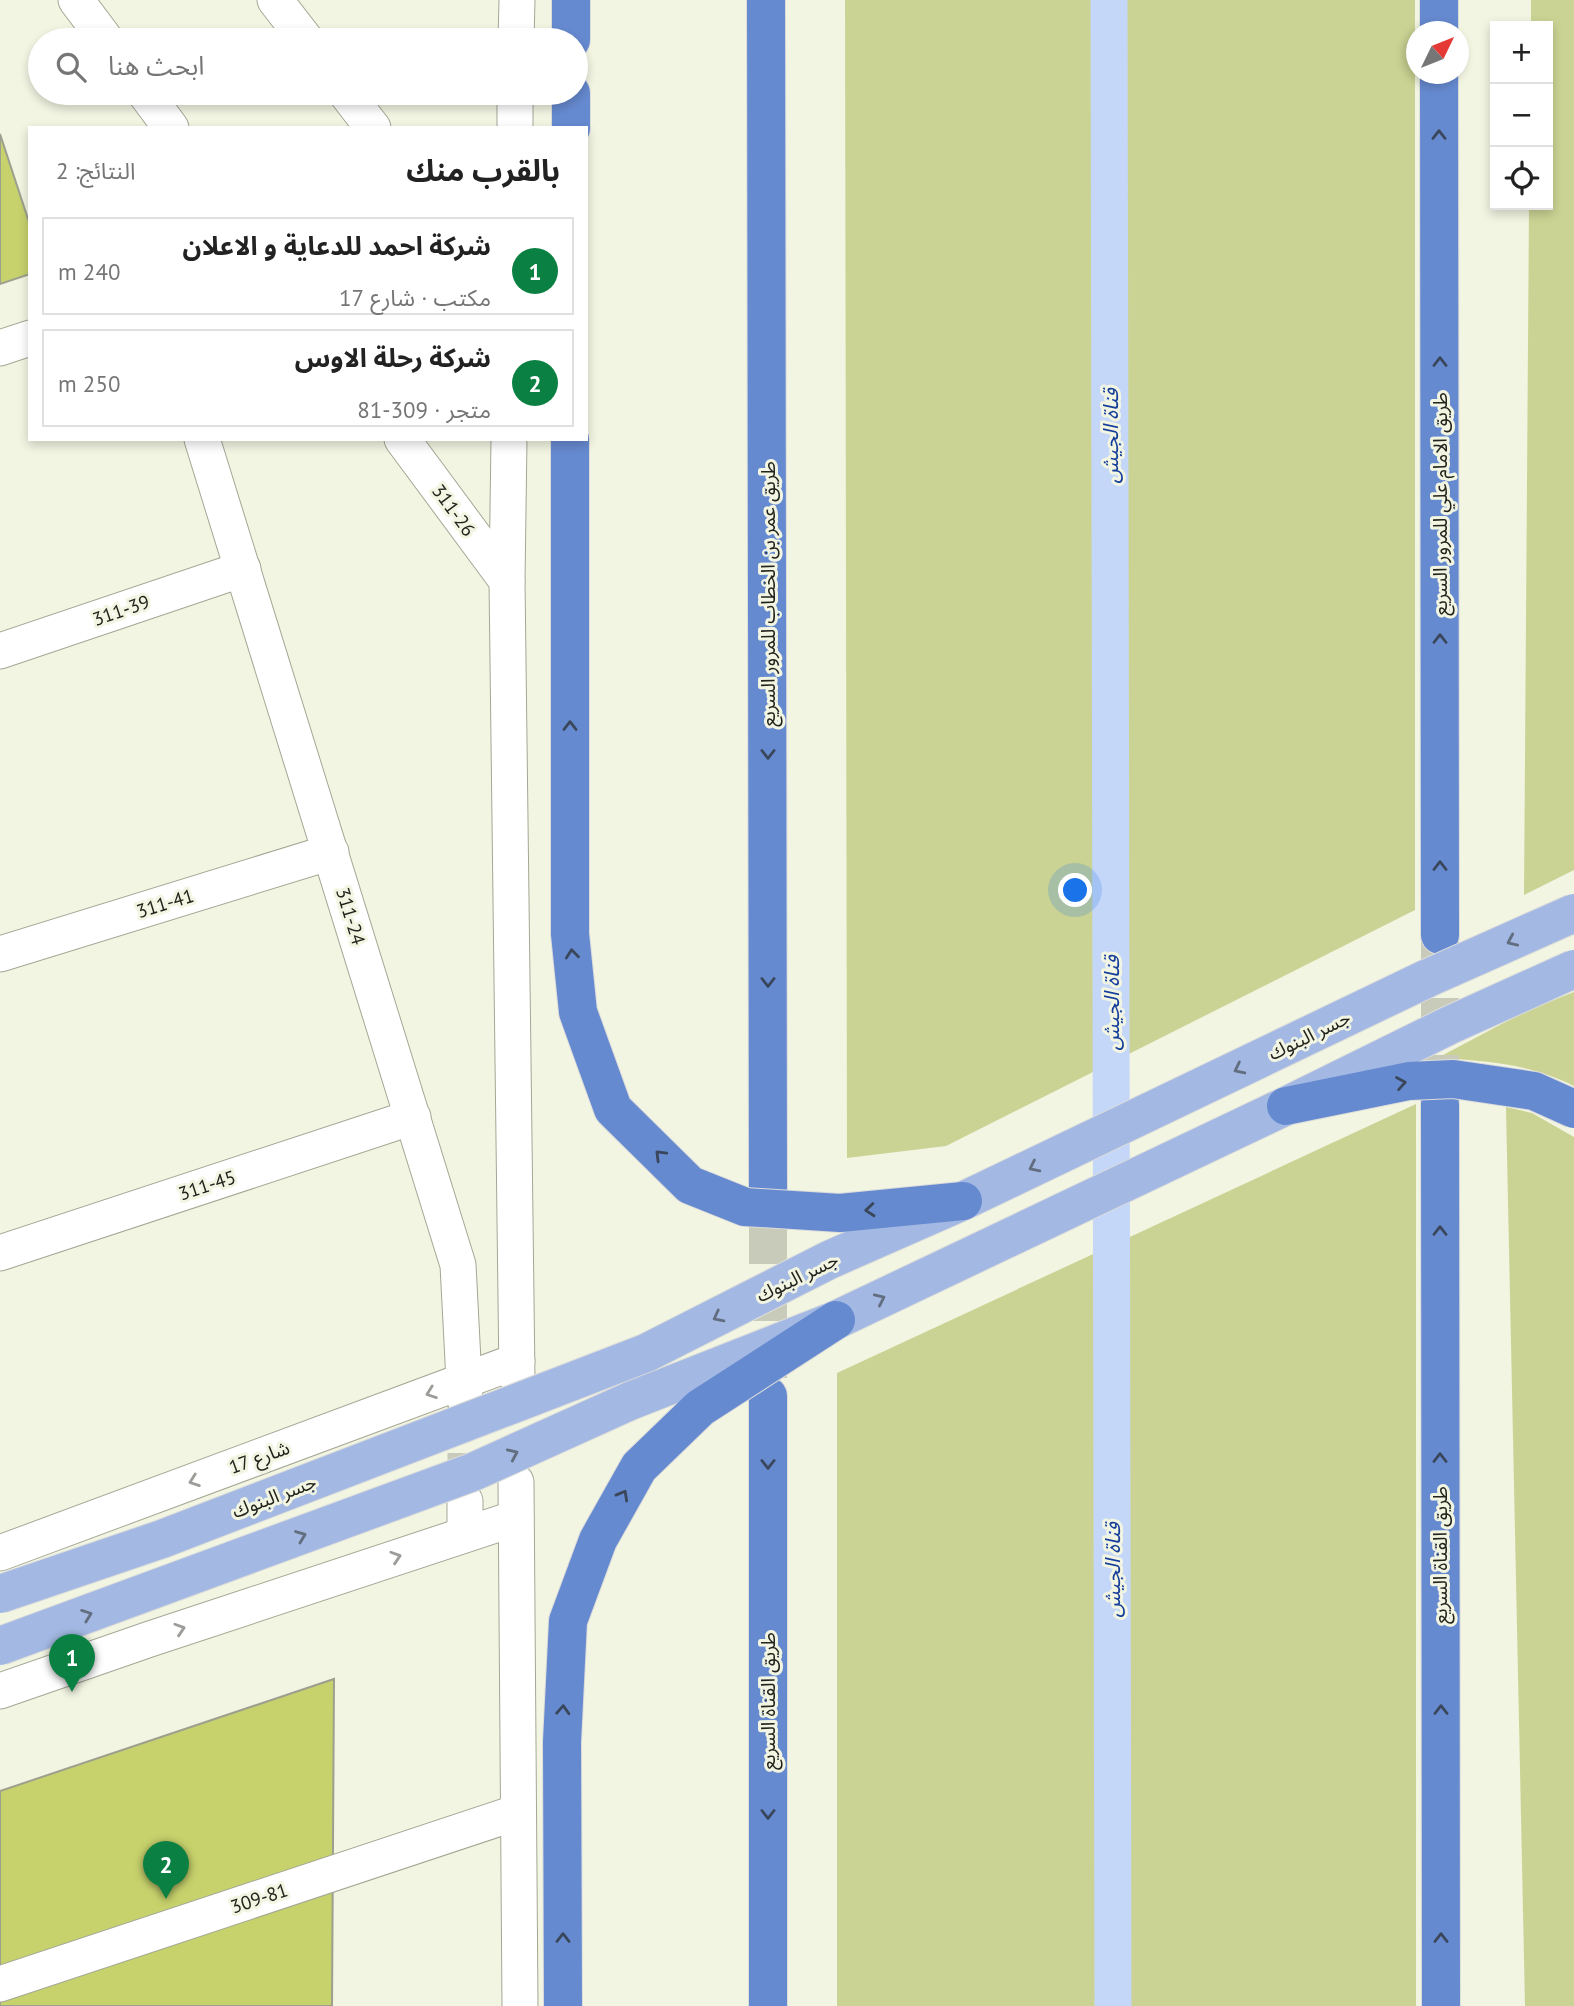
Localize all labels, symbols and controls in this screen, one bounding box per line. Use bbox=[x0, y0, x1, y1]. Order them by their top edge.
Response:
north arrow bbox=[1406, 21, 1469, 84]
map controls bbox=[1490, 21, 1553, 210]
button: + bbox=[1490, 21, 1553, 84]
search box bbox=[28, 28, 588, 105]
icon: search bbox=[52, 48, 90, 86]
text: ابحث هنا bbox=[108, 49, 205, 82]
button: − bbox=[1490, 84, 1553, 147]
one-way arrow bbox=[1431, 129, 1447, 140]
button: locate bbox=[1490, 147, 1553, 210]
text: بالقرب منك bbox=[406, 150, 560, 189]
text: النتائج: 2 bbox=[56, 156, 135, 185]
text: شركة احمد للدعاية و الاعلان bbox=[183, 229, 491, 262]
text: 240 m bbox=[58, 257, 120, 286]
text: 1 bbox=[528, 257, 542, 286]
text: مكتب · شارع 17 bbox=[339, 283, 491, 312]
text: شركة رحلة الاوس bbox=[295, 341, 491, 374]
one-way arrow bbox=[1432, 357, 1447, 368]
text: 250 m bbox=[58, 369, 120, 398]
text: 2 bbox=[528, 369, 542, 398]
water label: قناة الجيش bbox=[1097, 387, 1124, 484]
street label: طريق الامام علي للمرور السريع bbox=[1428, 392, 1455, 616]
text: متجر · 309-81 bbox=[357, 395, 491, 424]
street label: طريق عمر بن الخطاب للمرور السريع bbox=[756, 461, 783, 727]
street label: 311-26 bbox=[427, 479, 481, 541]
street label: 311-39 bbox=[89, 589, 153, 631]
one-way arrow bbox=[1432, 633, 1448, 644]
one-way arrow bbox=[562, 721, 578, 731]
one-way arrow bbox=[760, 749, 776, 760]
one-way arrow bbox=[1432, 861, 1448, 871]
your location bbox=[1058, 873, 1092, 907]
street label: 311-41 bbox=[133, 883, 197, 923]
street label: 311-24 bbox=[331, 884, 371, 948]
one-way arrow bbox=[1506, 933, 1519, 947]
one-way arrow bbox=[564, 948, 579, 960]
water label: قناة الجيش bbox=[1098, 954, 1125, 1051]
one-way arrow bbox=[760, 977, 776, 987]
street label: جسر البنوك bbox=[1264, 1005, 1354, 1065]
one-way arrow bbox=[1234, 1060, 1246, 1074]
one-way arrow bbox=[1395, 1077, 1407, 1092]
one-way arrow bbox=[655, 1151, 668, 1164]
one-way arrow bbox=[1029, 1159, 1041, 1173]
street label: 311-45 bbox=[175, 1165, 239, 1205]
one-way arrow bbox=[865, 1202, 876, 1217]
one-way arrow bbox=[1432, 1225, 1448, 1236]
street label: جسر البنوك bbox=[752, 1247, 842, 1307]
one-way arrow bbox=[873, 1293, 885, 1307]
one-way arrow bbox=[713, 1309, 725, 1322]
one-way arrow bbox=[425, 1385, 437, 1399]
street label: شارع 17 bbox=[225, 1435, 293, 1481]
one-way arrow bbox=[506, 1448, 518, 1462]
one-way arrow bbox=[1432, 1453, 1448, 1463]
one-way arrow bbox=[760, 1459, 776, 1470]
street label: جسر البنوك bbox=[229, 1469, 319, 1523]
one-way arrow bbox=[189, 1473, 201, 1487]
street label: طريق القناة السريع bbox=[1428, 1486, 1455, 1624]
one-way arrow bbox=[615, 1490, 628, 1502]
water label: قناة الجيش bbox=[1099, 1521, 1126, 1618]
one-way arrow bbox=[294, 1531, 306, 1545]
one-way arrow bbox=[390, 1551, 402, 1565]
one-way arrow bbox=[81, 1609, 93, 1623]
one-way arrow bbox=[174, 1623, 186, 1637]
street label: طريق القناة السريع bbox=[756, 1632, 783, 1770]
pin: 1 bbox=[49, 1634, 95, 1692]
one-way arrow bbox=[556, 1705, 571, 1716]
one-way arrow bbox=[1433, 1705, 1448, 1716]
one-way arrow bbox=[760, 1809, 776, 1820]
pin: 2 bbox=[143, 1841, 189, 1899]
street label: 309-81 bbox=[227, 1878, 291, 1918]
one-way arrow bbox=[555, 1932, 571, 1943]
one-way arrow bbox=[1433, 1932, 1449, 1943]

